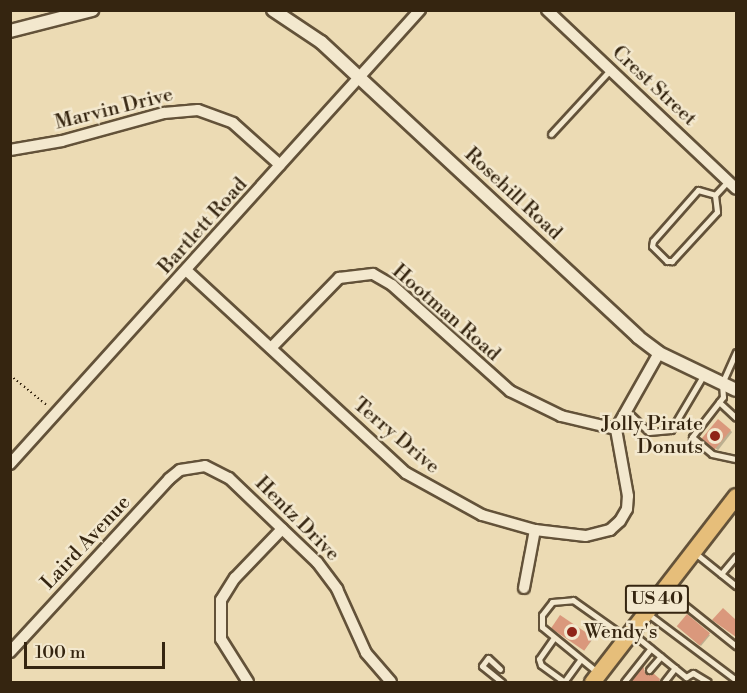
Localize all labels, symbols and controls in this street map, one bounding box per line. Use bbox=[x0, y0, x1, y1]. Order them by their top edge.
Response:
street label: Crest Street bbox=[607, 41, 701, 131]
street label: Marvin Drive bbox=[53, 83, 175, 135]
street label: Rosehill Road bbox=[459, 143, 567, 245]
street label: Bartlett Road bbox=[153, 173, 253, 279]
street label: Hootman Road bbox=[387, 260, 505, 366]
street label: Terry Drive bbox=[348, 393, 444, 479]
place label: Jolly Pirate Donuts bbox=[601, 412, 703, 459]
marker: Jolly Pirate Donuts bbox=[708, 429, 722, 443]
street label: Hentz Drive bbox=[250, 472, 344, 566]
street label: Laird Avenue bbox=[36, 491, 136, 595]
road number: US 40 bbox=[624, 584, 690, 614]
place label: Wendy's bbox=[584, 620, 657, 644]
marker: Wendy's bbox=[565, 625, 579, 639]
scale bar bbox=[27, 630, 168, 668]
text: 100 m bbox=[35, 641, 86, 664]

